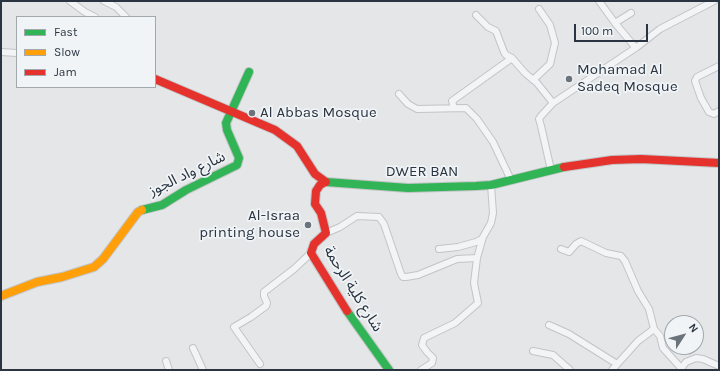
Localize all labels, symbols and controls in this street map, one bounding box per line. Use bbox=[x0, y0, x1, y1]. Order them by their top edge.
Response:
legend bbox=[16, 16, 156, 88]
scale bar bbox=[576, 16, 650, 42]
text: 100 m bbox=[581, 24, 613, 38]
text: Fast bbox=[54, 25, 77, 39]
text: Slow bbox=[54, 45, 80, 59]
place label: Mohamad Al Sadeq Mosque bbox=[577, 61, 678, 96]
text: Jam bbox=[54, 65, 77, 79]
marker: Mohamad Al Sadeq Mosque bbox=[564, 74, 574, 84]
place label: Al Abbas Mosque bbox=[260, 104, 377, 122]
marker: Al Abbas Mosque bbox=[247, 108, 257, 118]
street label: شارع واد الجوز bbox=[146, 148, 228, 200]
street label: DWER BAN bbox=[386, 163, 458, 181]
place label: Al-Israa printing house bbox=[199, 207, 300, 242]
marker: Al-Israa printing house bbox=[303, 220, 313, 230]
street label: شارع كلية الرحمة bbox=[320, 243, 386, 335]
north arrow bbox=[664, 315, 704, 355]
text: N bbox=[686, 321, 701, 335]

